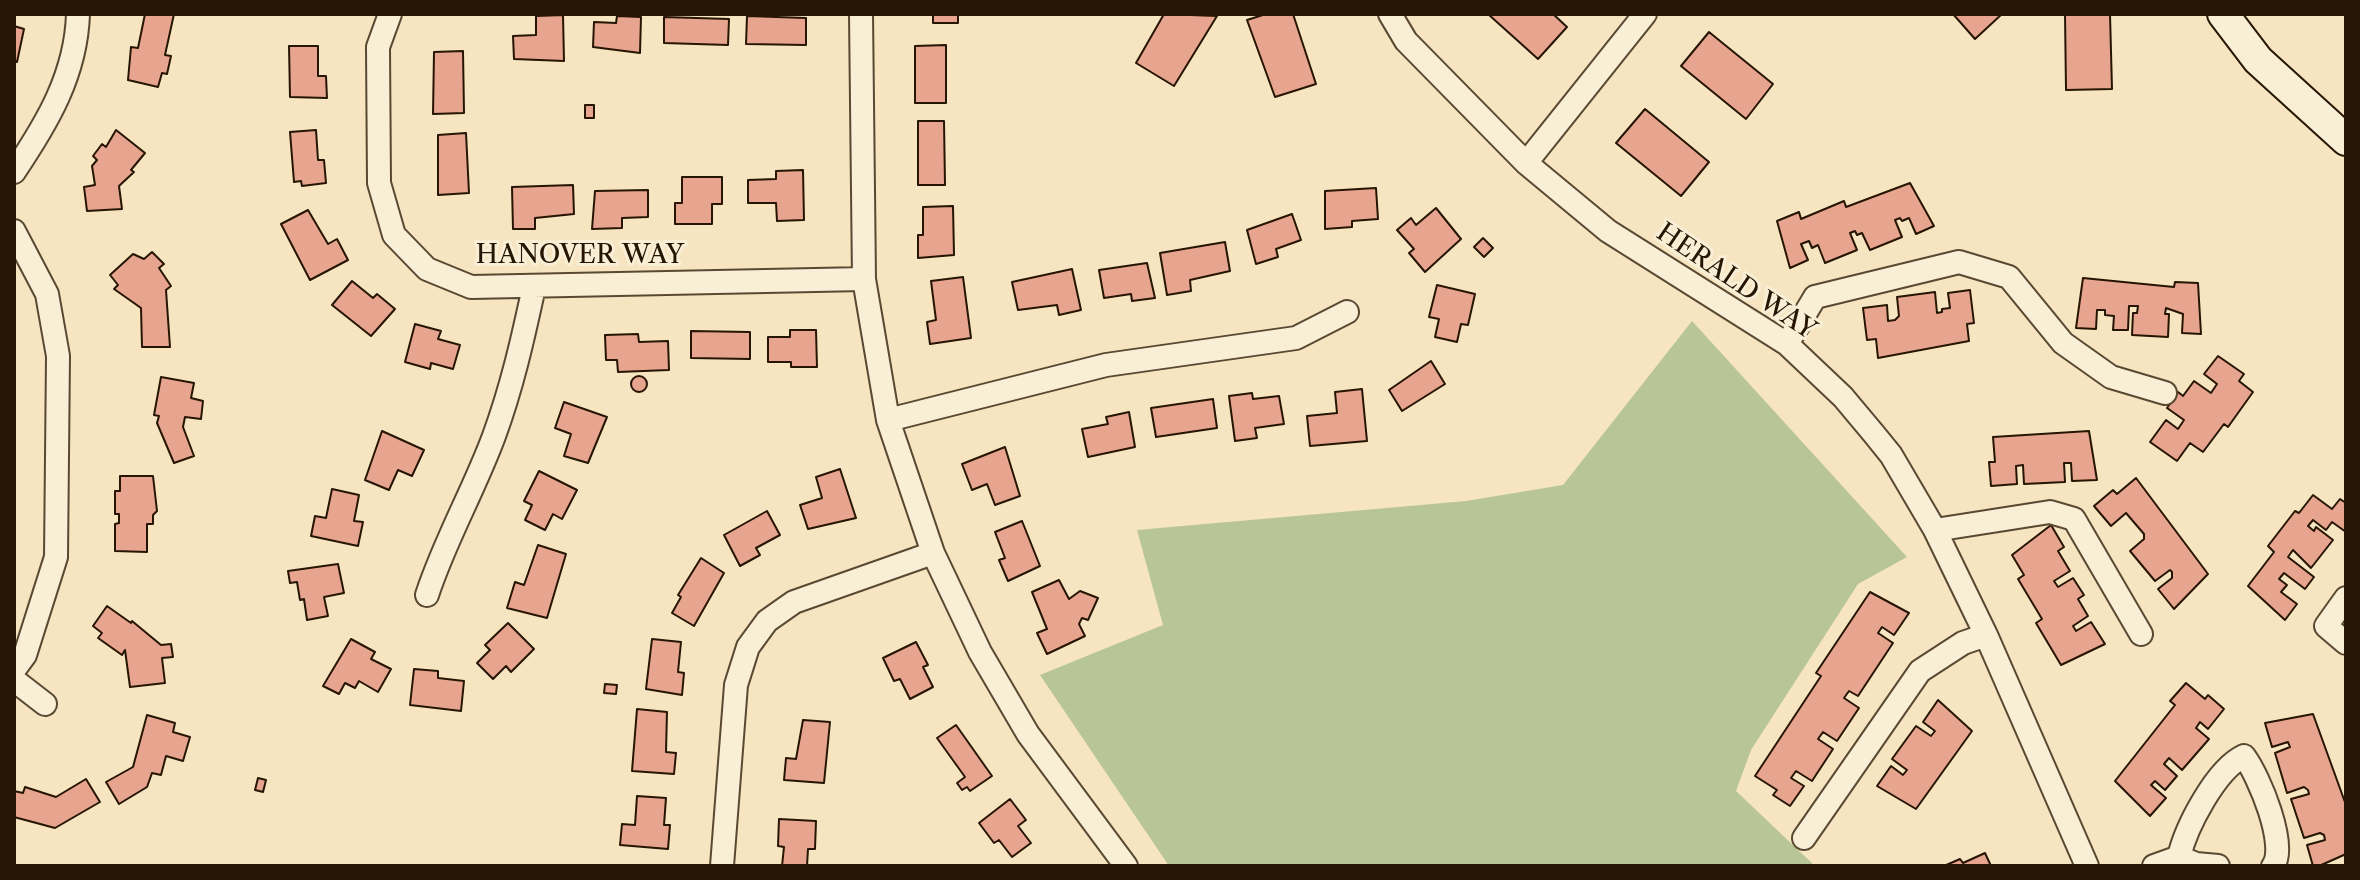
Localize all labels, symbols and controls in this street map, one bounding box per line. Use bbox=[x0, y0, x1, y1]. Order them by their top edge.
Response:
street label: HERALD WAY bbox=[1650, 217, 1822, 347]
street label: HANOVER WAY bbox=[476, 239, 684, 271]

